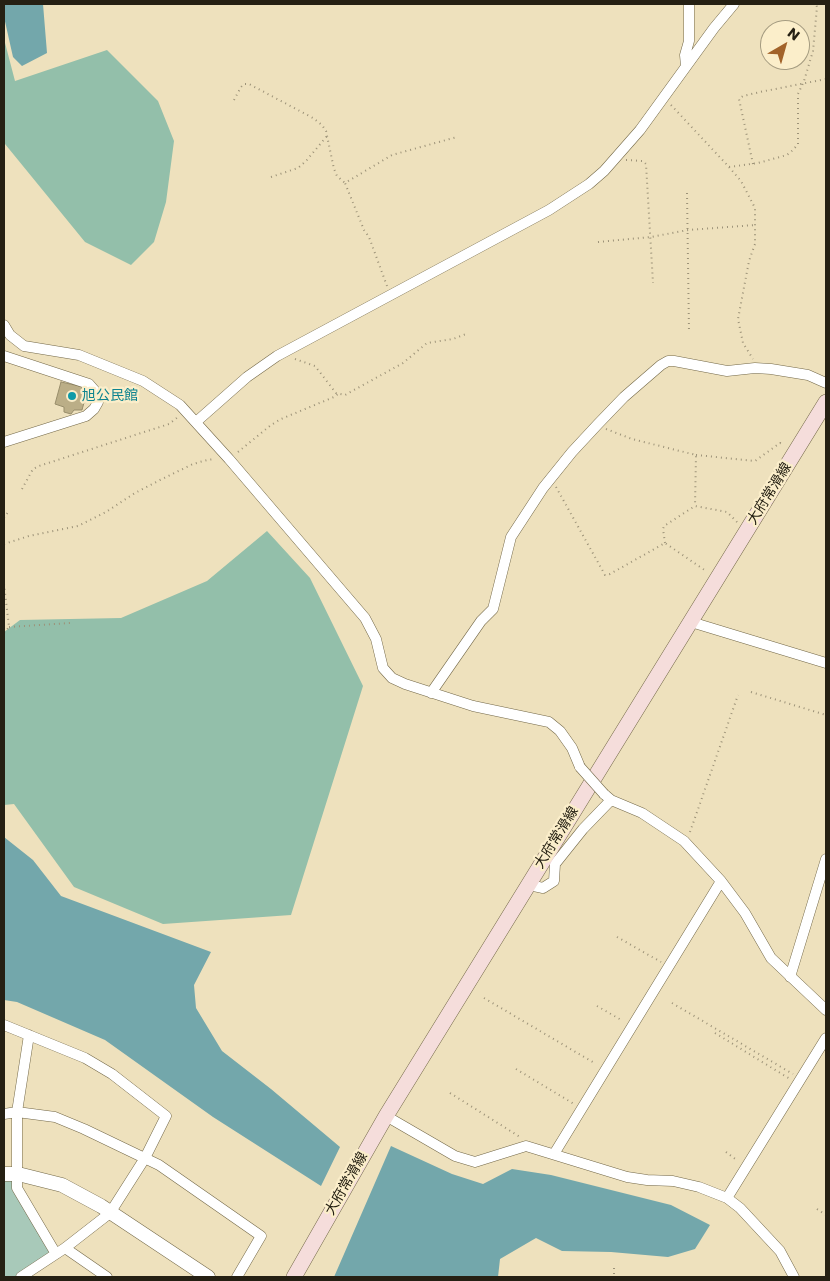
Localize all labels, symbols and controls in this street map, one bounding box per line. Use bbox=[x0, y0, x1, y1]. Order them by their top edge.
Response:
north arrow bbox=[760, 20, 810, 70]
text: N bbox=[783, 23, 804, 45]
place label: 旭公民館 bbox=[82, 388, 138, 404]
marker: 旭公民館 bbox=[66, 390, 78, 402]
street label: 大府常滑線 bbox=[744, 460, 796, 528]
street label: 大府常滑線 bbox=[531, 804, 583, 872]
street label: 大府常滑線 bbox=[322, 1149, 372, 1219]

